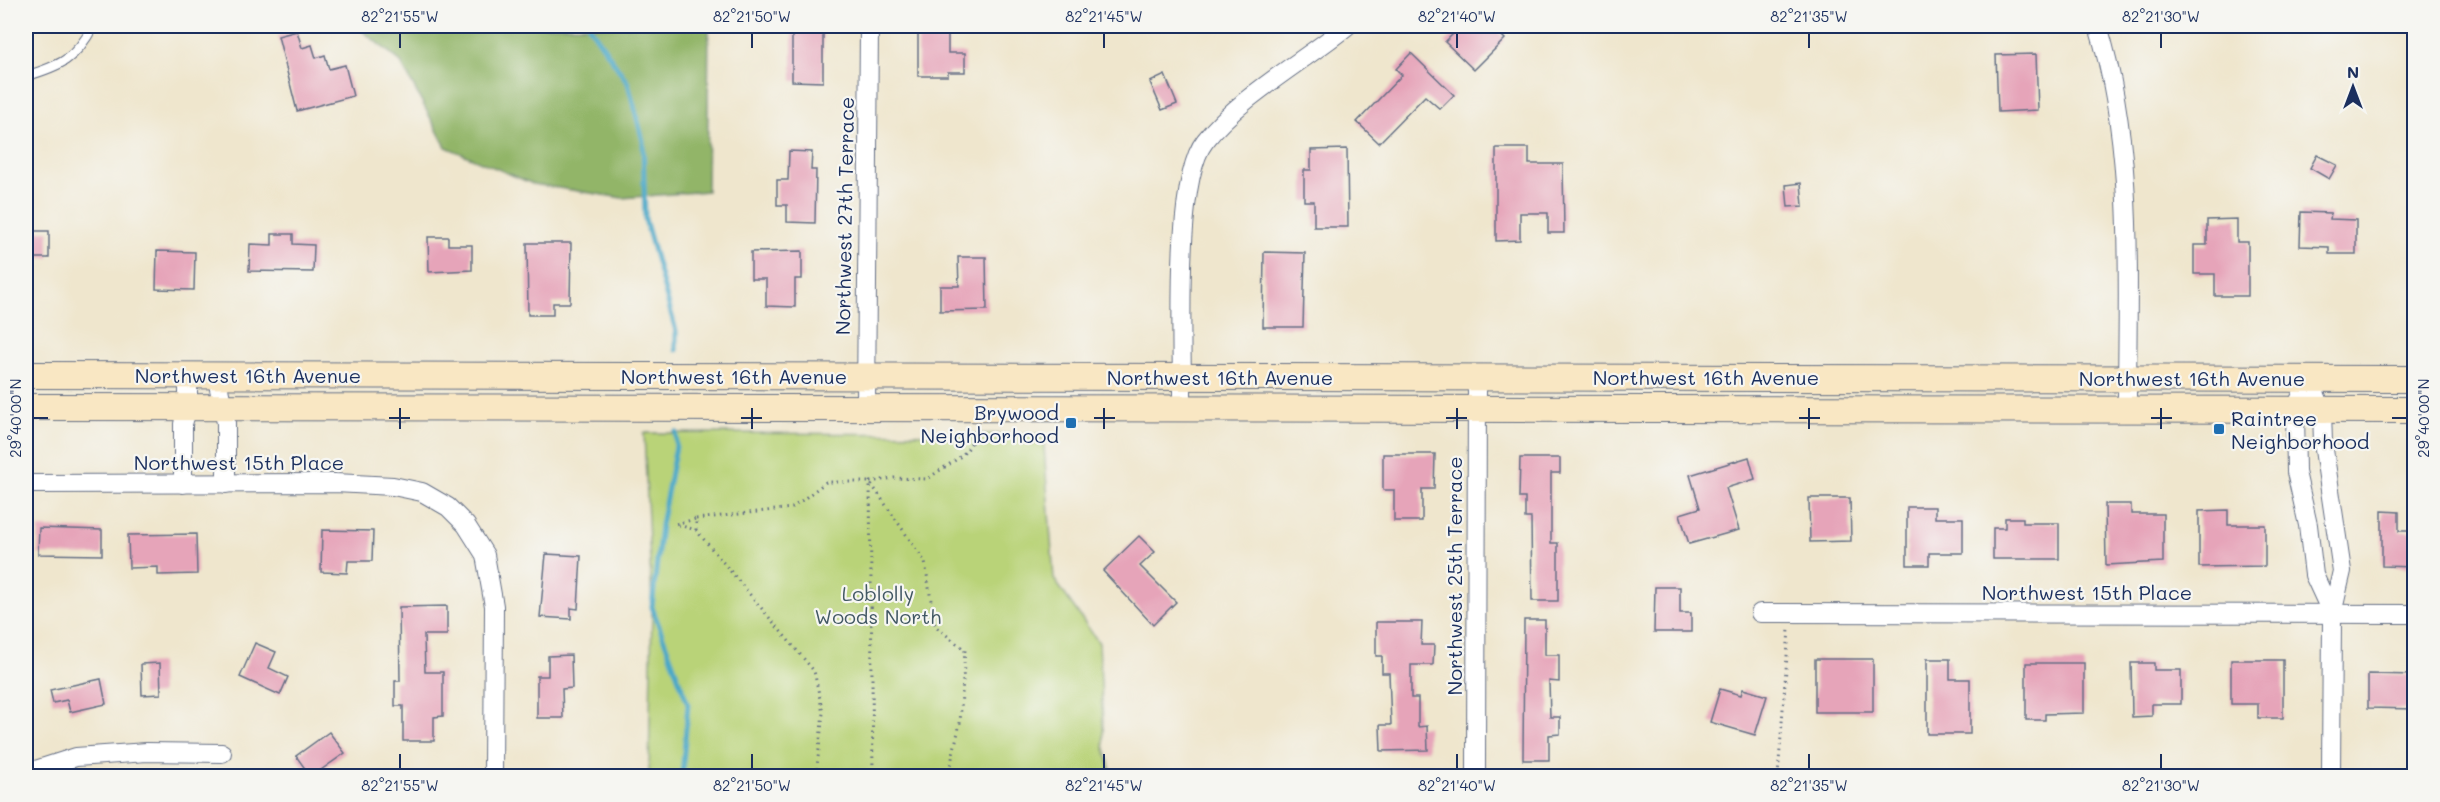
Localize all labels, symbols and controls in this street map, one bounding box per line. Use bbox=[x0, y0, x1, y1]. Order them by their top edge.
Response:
text: 82°21'55"W bbox=[361, 6, 439, 26]
text: 82°21'50"W bbox=[713, 6, 791, 26]
text: 82°21'45"W bbox=[1065, 6, 1143, 26]
text: 82°21'40"W bbox=[1418, 6, 1496, 26]
text: 82°21'35"W bbox=[1770, 6, 1848, 26]
text: 82°21'30"W bbox=[2122, 6, 2200, 26]
north arrow bbox=[2323, 57, 2383, 117]
text: N bbox=[2347, 61, 2359, 82]
street label: Northwest 27th Terrace bbox=[829, 97, 859, 335]
street label: Northwest 16th Avenue bbox=[135, 362, 361, 388]
street label: Northwest 16th Avenue bbox=[621, 363, 847, 389]
street label: Northwest 16th Avenue bbox=[1107, 364, 1333, 390]
street label: Northwest 16th Avenue bbox=[1593, 364, 1819, 390]
street label: Northwest 16th Avenue bbox=[2079, 365, 2305, 391]
text: 29°40'00"N bbox=[5, 378, 25, 458]
text: 29°40'00"N bbox=[2413, 378, 2433, 458]
place label: Brywood Neighborhood bbox=[921, 399, 1059, 448]
place label: Raintree Neighborhood bbox=[2231, 405, 2369, 454]
marker: Brywood Neighborhood bbox=[1064, 416, 1078, 430]
marker: Raintree Neighborhood bbox=[2212, 422, 2226, 436]
street label: Northwest 15th Place bbox=[134, 449, 344, 475]
street label: Northwest 25th Terrace bbox=[1441, 456, 1467, 696]
street label: Northwest 15th Place bbox=[1982, 579, 2192, 605]
park label: Loblolly Woods North bbox=[815, 580, 941, 629]
text: 82°21'55"W bbox=[361, 775, 439, 795]
text: 82°21'50"W bbox=[713, 775, 791, 795]
text: 82°21'45"W bbox=[1065, 775, 1143, 795]
text: 82°21'40"W bbox=[1418, 775, 1496, 795]
text: 82°21'35"W bbox=[1770, 775, 1848, 795]
text: 82°21'30"W bbox=[2122, 775, 2200, 795]

